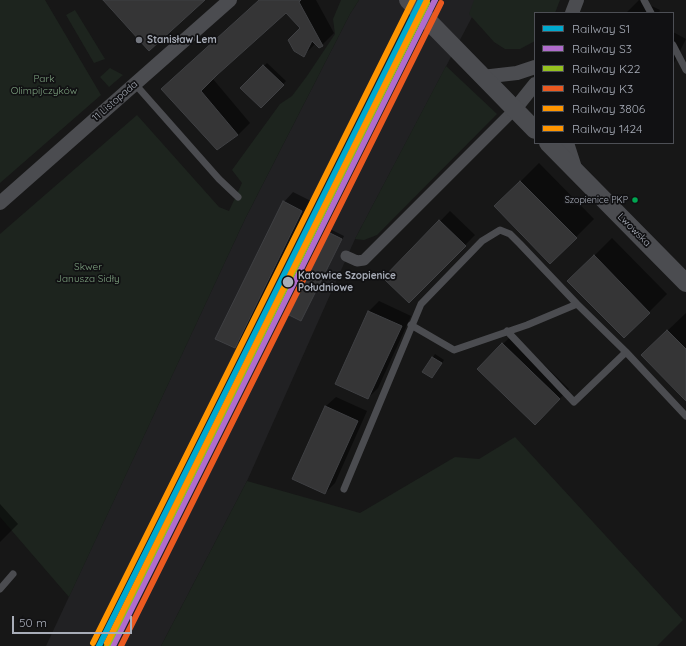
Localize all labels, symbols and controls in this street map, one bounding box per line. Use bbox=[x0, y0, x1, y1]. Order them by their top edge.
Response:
legend bbox=[534, 12, 674, 144]
text: Railway S1 bbox=[572, 21, 630, 36]
place label: Stanisław Lem bbox=[147, 34, 217, 46]
marker: Stanisław Lem bbox=[134, 35, 144, 45]
text: Railway S3 bbox=[572, 41, 632, 56]
text: Railway K22 bbox=[572, 61, 640, 76]
park label: Park Olimpijczyków bbox=[11, 73, 77, 96]
street label: 11 Listopada bbox=[90, 78, 140, 124]
text: Railway K3 bbox=[572, 81, 633, 96]
text: Railway 3806 bbox=[572, 101, 645, 116]
text: Railway 1424 bbox=[572, 121, 642, 136]
place label: Szopienice PKP bbox=[565, 195, 628, 205]
marker: Szopienice PKP bbox=[630, 195, 640, 205]
street label: Lwowska bbox=[615, 211, 653, 249]
park label: Skwer Janusza Sidły bbox=[56, 261, 120, 284]
place label: Katowice Szopienice Południowe bbox=[298, 270, 396, 294]
marker: Katowice Szopienice Południowe bbox=[281, 275, 295, 289]
scale bar bbox=[14, 608, 134, 634]
text: 50 m bbox=[19, 615, 47, 630]

